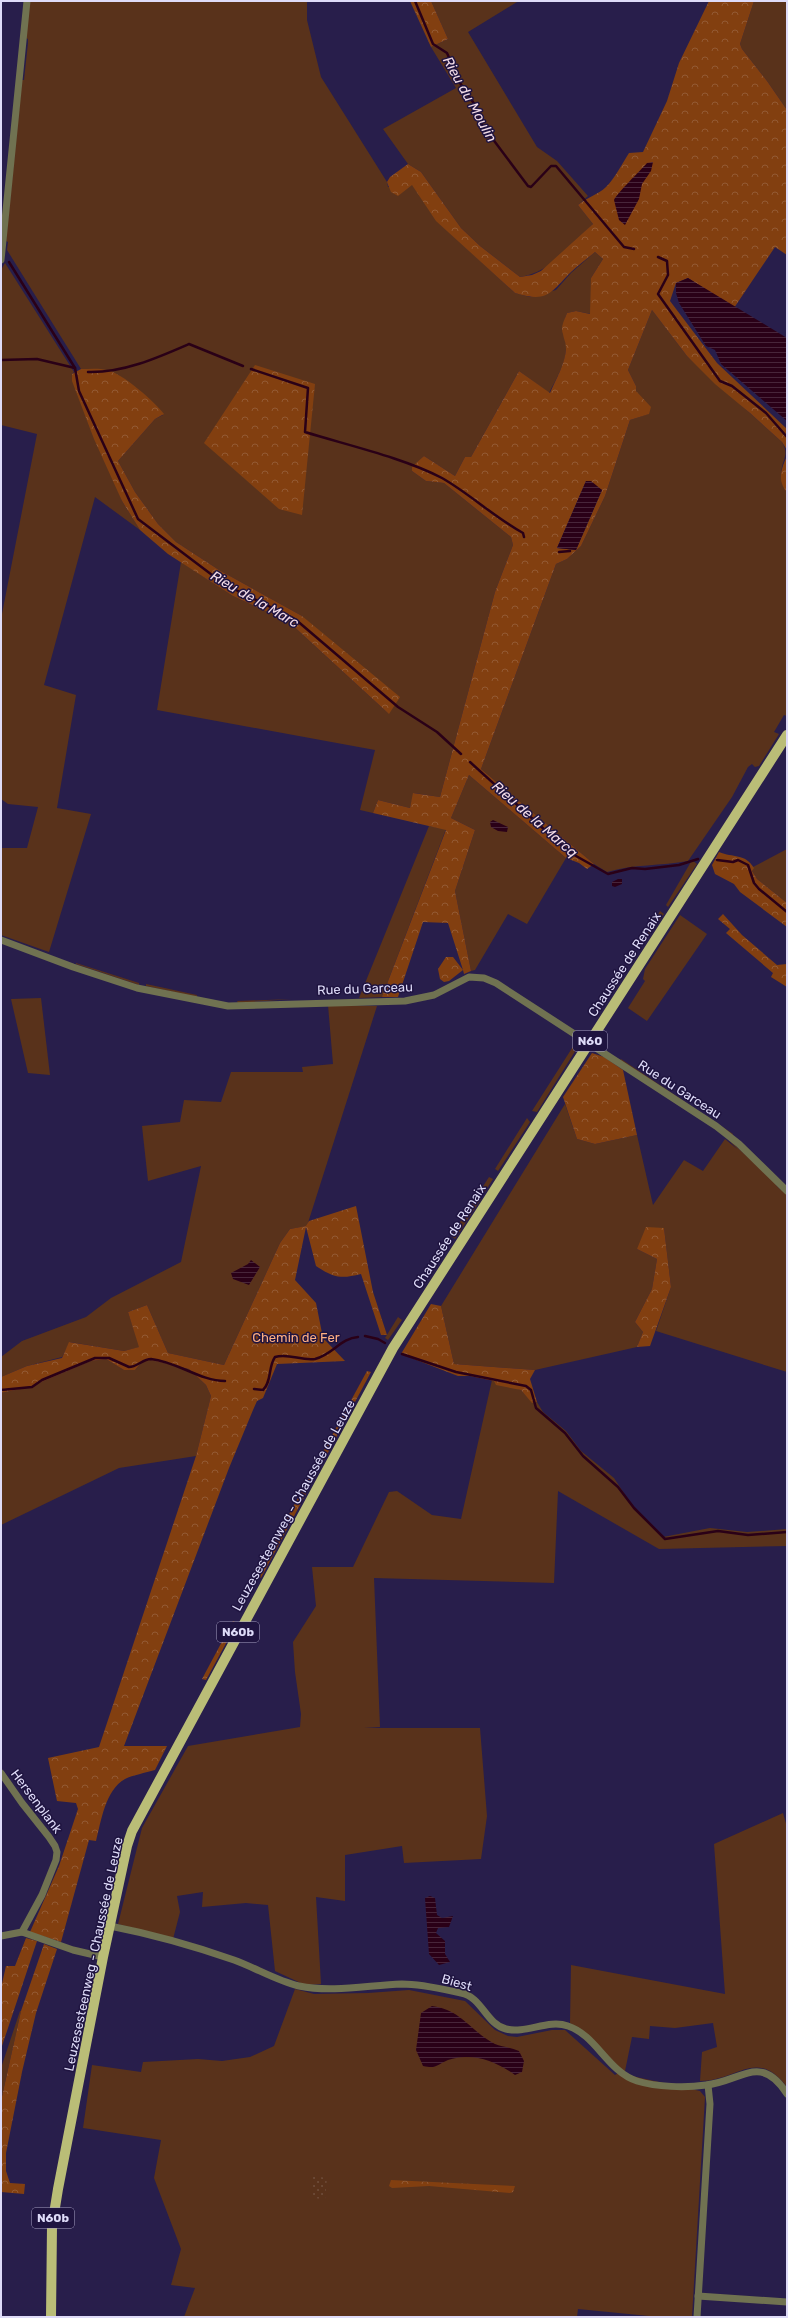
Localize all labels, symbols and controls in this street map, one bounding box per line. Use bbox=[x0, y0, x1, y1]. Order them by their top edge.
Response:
water label: Rieu du Moulin bbox=[439, 53, 500, 145]
water label: Rieu de la Marc bbox=[207, 567, 302, 632]
water label: Rieu de la Marcq bbox=[488, 778, 581, 861]
street label: Chaussée de Renaix bbox=[585, 909, 664, 1019]
street label: Rue du Garceau bbox=[317, 979, 413, 998]
road number: N60 bbox=[573, 1031, 607, 1051]
street label: Rue du Garceau bbox=[635, 1057, 724, 1122]
street label: Chaussée de Renaix bbox=[410, 1181, 489, 1291]
park label: Chemin de Fer bbox=[252, 1330, 340, 1345]
street label: Leuzesesteenweg - Chaussée de Leuze bbox=[229, 1397, 359, 1614]
road number: N60b bbox=[217, 1622, 259, 1642]
street label: Hersenplank bbox=[8, 1766, 66, 1836]
street label: Leuzesesteenweg - Chaussée de Leuze bbox=[61, 1836, 127, 2073]
street label: Biest bbox=[440, 1971, 474, 1994]
road number: N60b bbox=[32, 2208, 74, 2228]

